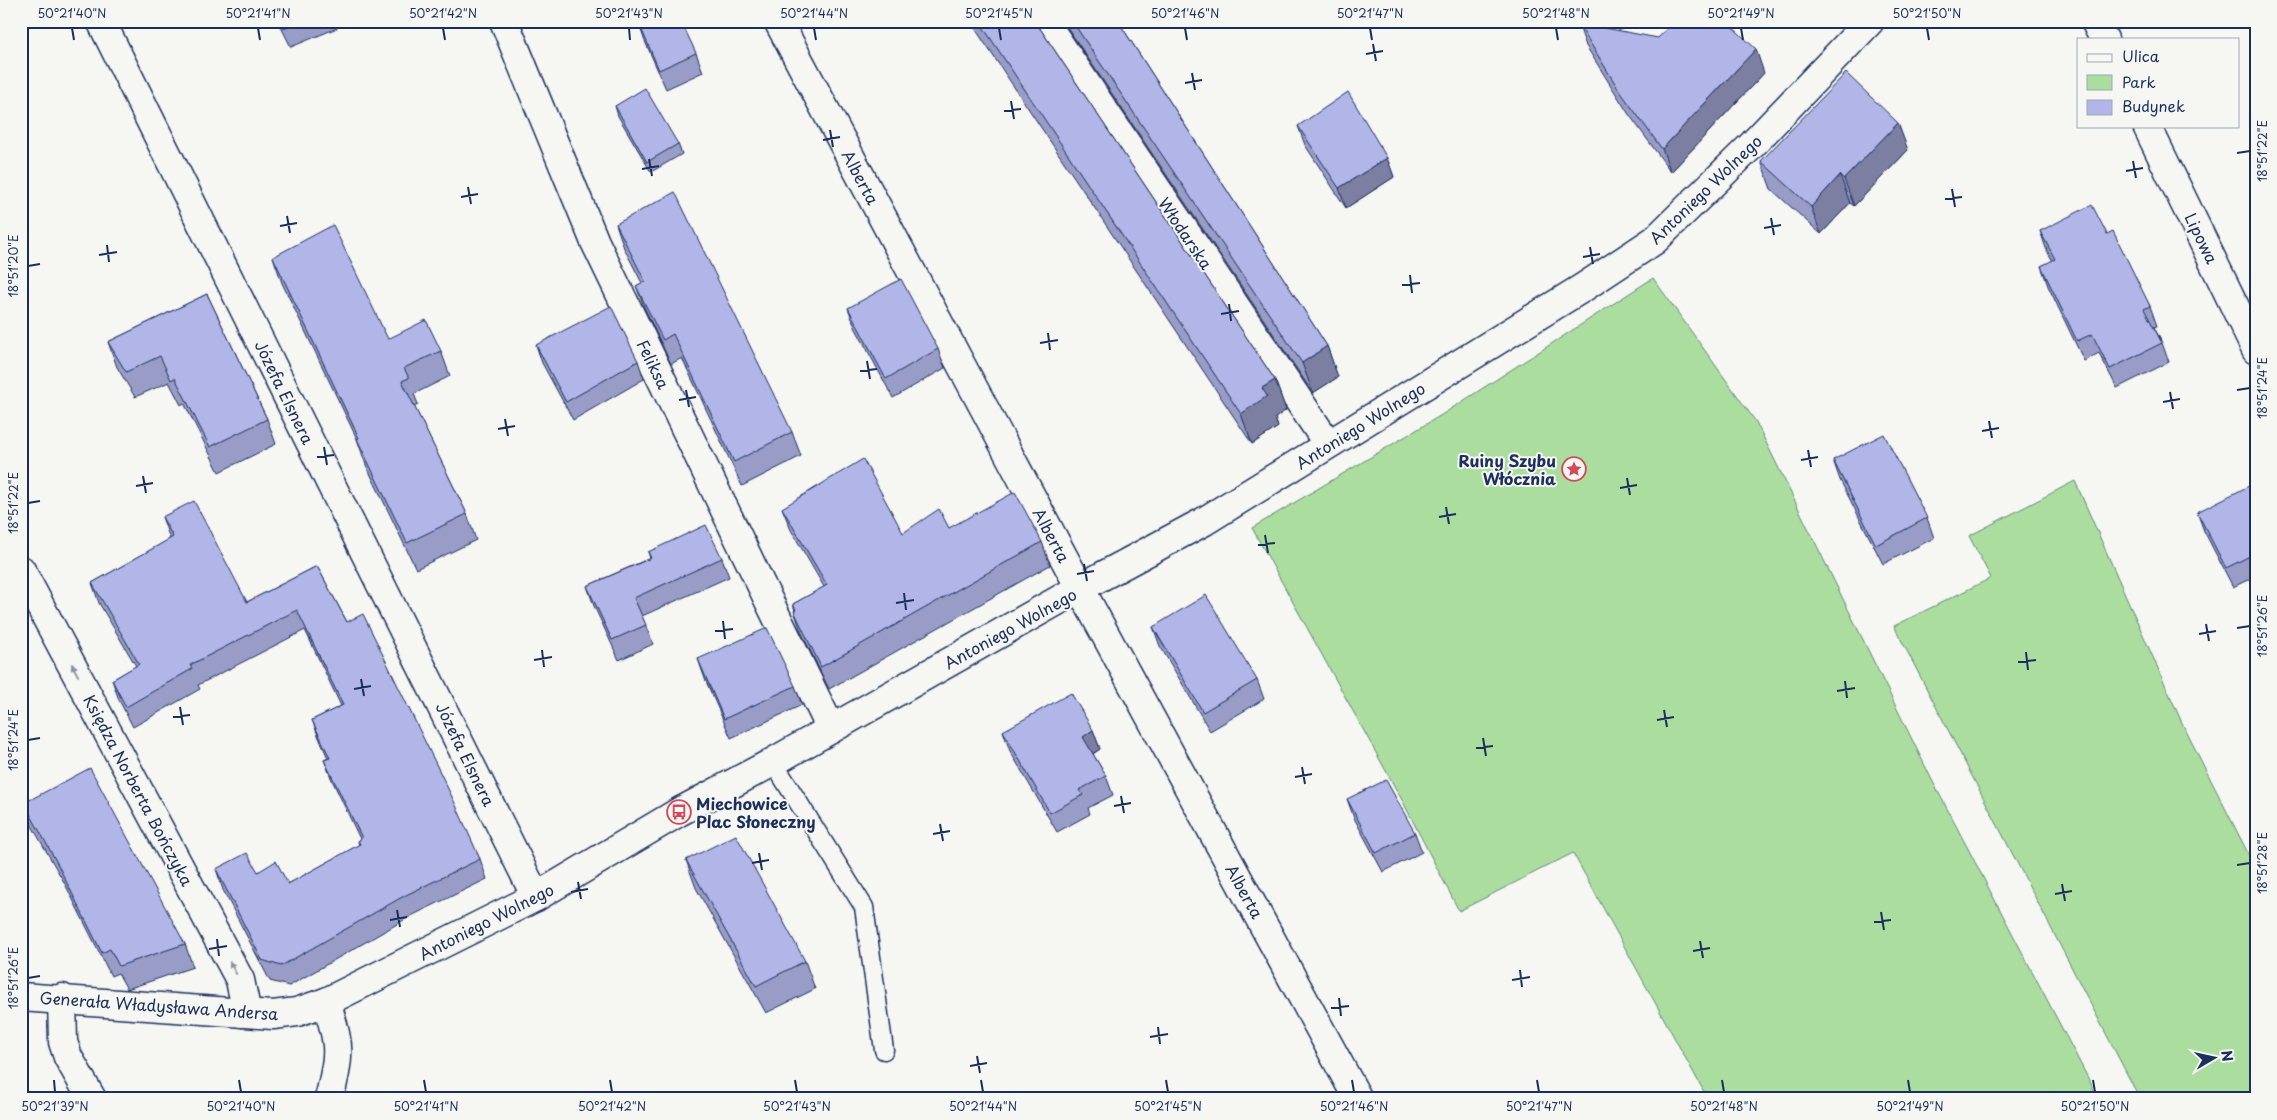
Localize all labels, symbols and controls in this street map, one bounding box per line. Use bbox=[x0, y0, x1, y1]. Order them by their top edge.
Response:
text: 50°21'40"N bbox=[37, 4, 107, 22]
text: 50°21'41"N bbox=[225, 4, 291, 22]
text: 50°21'42"N bbox=[409, 4, 477, 22]
text: 50°21'43"N bbox=[595, 4, 663, 22]
text: 50°21'44"N bbox=[780, 4, 848, 22]
text: 50°21'45"N bbox=[965, 4, 1033, 22]
text: 50°21'46"N bbox=[1151, 4, 1219, 22]
text: 50°21'47"N bbox=[1337, 4, 1403, 22]
text: 50°21'48"N bbox=[1522, 4, 1590, 22]
text: 50°21'49"N bbox=[1707, 4, 1775, 22]
text: 50°21'50"N bbox=[1893, 4, 1961, 22]
legend bbox=[2077, 38, 2240, 128]
text: Ulica bbox=[2122, 44, 2160, 67]
text: Park bbox=[2122, 70, 2156, 93]
text: Budynek bbox=[2122, 94, 2185, 117]
text: 18°51'22"E bbox=[2253, 120, 2271, 182]
street label: Antoniego Wolnego bbox=[1643, 129, 1767, 249]
street label: Alberta bbox=[837, 145, 885, 209]
street label: Włodarska bbox=[1153, 192, 1219, 274]
street label: Lipowa bbox=[2179, 209, 2225, 268]
text: 18°51'20"E bbox=[4, 234, 22, 298]
street label: Feliksa bbox=[632, 335, 676, 393]
street label: Józefa Elsnera bbox=[249, 336, 321, 448]
text: 18°51'24"E bbox=[2253, 357, 2271, 419]
street label: Antoniego Wolnego bbox=[1291, 376, 1429, 474]
place label: Ruiny Szybu Włócznia bbox=[1459, 448, 1556, 490]
place icon: Ruiny Szybu Włócznia bbox=[1561, 456, 1587, 482]
text: 18°51'22"E bbox=[4, 472, 22, 534]
street label: Alberta bbox=[1028, 503, 1076, 567]
street label: Antoniego Wolnego bbox=[939, 582, 1081, 674]
text: 18°51'26"E bbox=[2253, 595, 2271, 657]
one-way arrow bbox=[70, 663, 79, 676]
street label: Księdza Norberta Bończyka bbox=[78, 690, 200, 890]
street label: Józefa Elsnera bbox=[430, 698, 502, 810]
text: 18°51'24"E bbox=[4, 709, 22, 771]
place label: Miechowice Plac Słoneczny bbox=[696, 791, 815, 833]
bus stop icon: Miechowice Plac Słoneczny bbox=[666, 799, 692, 825]
text: 18°51'28"E bbox=[2253, 832, 2271, 894]
street label: Alberta bbox=[1220, 859, 1270, 923]
street label: Antoniego Wolnego bbox=[414, 877, 558, 965]
text: 18°51'26"E bbox=[4, 947, 22, 1009]
one-way arrow bbox=[229, 960, 237, 975]
street label: Generała Władysława Andersa bbox=[39, 985, 279, 1025]
north arrow bbox=[2190, 1032, 2240, 1082]
text: N bbox=[2216, 1049, 2239, 1063]
text: 50°21'39"N bbox=[21, 1097, 89, 1115]
text: 50°21'40"N bbox=[206, 1097, 276, 1115]
text: 50°21'41"N bbox=[393, 1097, 459, 1115]
text: 50°21'42"N bbox=[578, 1097, 646, 1115]
text: 50°21'43"N bbox=[763, 1097, 831, 1115]
text: 50°21'44"N bbox=[949, 1097, 1017, 1115]
text: 50°21'45"N bbox=[1134, 1097, 1202, 1115]
text: 50°21'46"N bbox=[1320, 1097, 1388, 1115]
text: 50°21'47"N bbox=[1506, 1097, 1572, 1115]
text: 50°21'48"N bbox=[1690, 1097, 1758, 1115]
text: 50°21'49"N bbox=[1876, 1097, 1944, 1115]
text: 50°21'50"N bbox=[2061, 1097, 2129, 1115]

